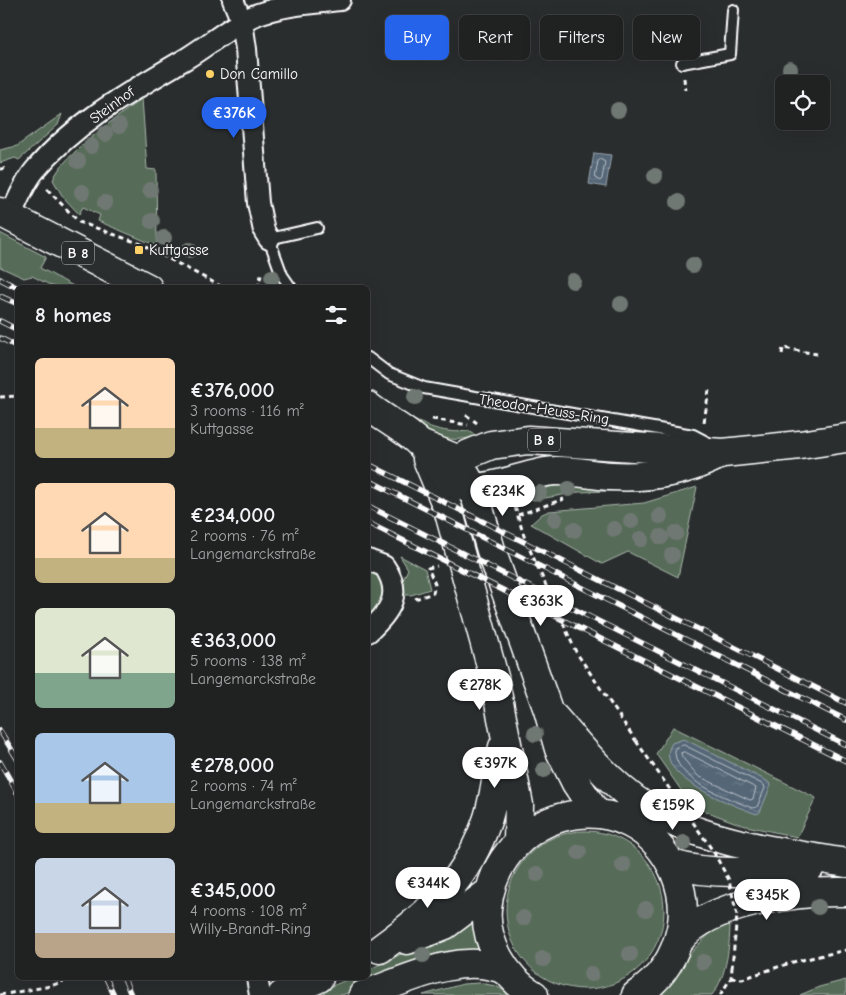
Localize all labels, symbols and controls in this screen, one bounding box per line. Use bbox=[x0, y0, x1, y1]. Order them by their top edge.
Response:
chip: Buy bbox=[385, 15, 449, 60]
chip: Rent bbox=[459, 15, 530, 60]
chip: Filters bbox=[540, 15, 623, 60]
chip: New bbox=[633, 15, 700, 60]
place label: Don Camillo bbox=[220, 65, 298, 83]
marker: Don Camillo bbox=[204, 68, 216, 80]
map controls bbox=[775, 75, 830, 130]
button: locate bbox=[775, 75, 830, 130]
street label: Steinhof bbox=[86, 82, 139, 127]
pin: €376K bbox=[199, 96, 269, 139]
text: €376K bbox=[213, 104, 255, 122]
place label: Kuttgasse bbox=[149, 241, 209, 259]
road number: B 8 bbox=[62, 242, 94, 264]
marker: Kuttgasse bbox=[133, 244, 145, 256]
icon: filters bbox=[322, 301, 350, 329]
text: 8 homes bbox=[35, 303, 111, 327]
icon: home bbox=[75, 378, 135, 438]
text: €376,000 bbox=[190, 378, 274, 402]
street label: Theodor-Heuss-Ring bbox=[478, 390, 610, 428]
text: 3 rooms · 116 m² bbox=[190, 402, 304, 420]
text: Kuttgasse bbox=[190, 420, 254, 438]
road number: B 8 bbox=[528, 428, 560, 452]
pin: €234K bbox=[468, 474, 538, 517]
text: €234K bbox=[481, 482, 525, 500]
icon: home bbox=[75, 503, 135, 563]
text: €234,000 bbox=[190, 503, 275, 527]
text: 2 rooms · 76 m² bbox=[190, 527, 299, 545]
text: Langemarckstraße bbox=[190, 545, 316, 563]
pin: €363K bbox=[506, 584, 576, 627]
text: €363K bbox=[519, 592, 563, 610]
icon: home bbox=[75, 628, 135, 688]
text: €363,000 bbox=[190, 628, 276, 652]
text: 5 rooms · 138 m² bbox=[190, 652, 306, 670]
pin: €278K bbox=[445, 668, 515, 711]
text: Langemarckstraße bbox=[190, 670, 316, 688]
text: €278K bbox=[459, 676, 501, 694]
pin: €397K bbox=[460, 746, 530, 789]
icon: home bbox=[75, 753, 135, 813]
text: €278,000 bbox=[190, 753, 274, 777]
text: €397K bbox=[473, 754, 517, 772]
text: 2 rooms · 74 m² bbox=[190, 777, 297, 795]
pin: €159K bbox=[638, 788, 708, 831]
text: Langemarckstraße bbox=[190, 795, 316, 813]
text: €159K bbox=[651, 796, 695, 814]
pin: €344K bbox=[393, 866, 463, 909]
text: €344K bbox=[407, 874, 449, 892]
icon: home bbox=[75, 878, 135, 938]
text: €345,000 bbox=[190, 878, 276, 902]
pin: €345K bbox=[732, 878, 802, 921]
text: €345K bbox=[745, 886, 789, 904]
text: 4 rooms · 108 m² bbox=[190, 902, 306, 920]
text: Willy-Brandt-Ring bbox=[190, 920, 311, 938]

